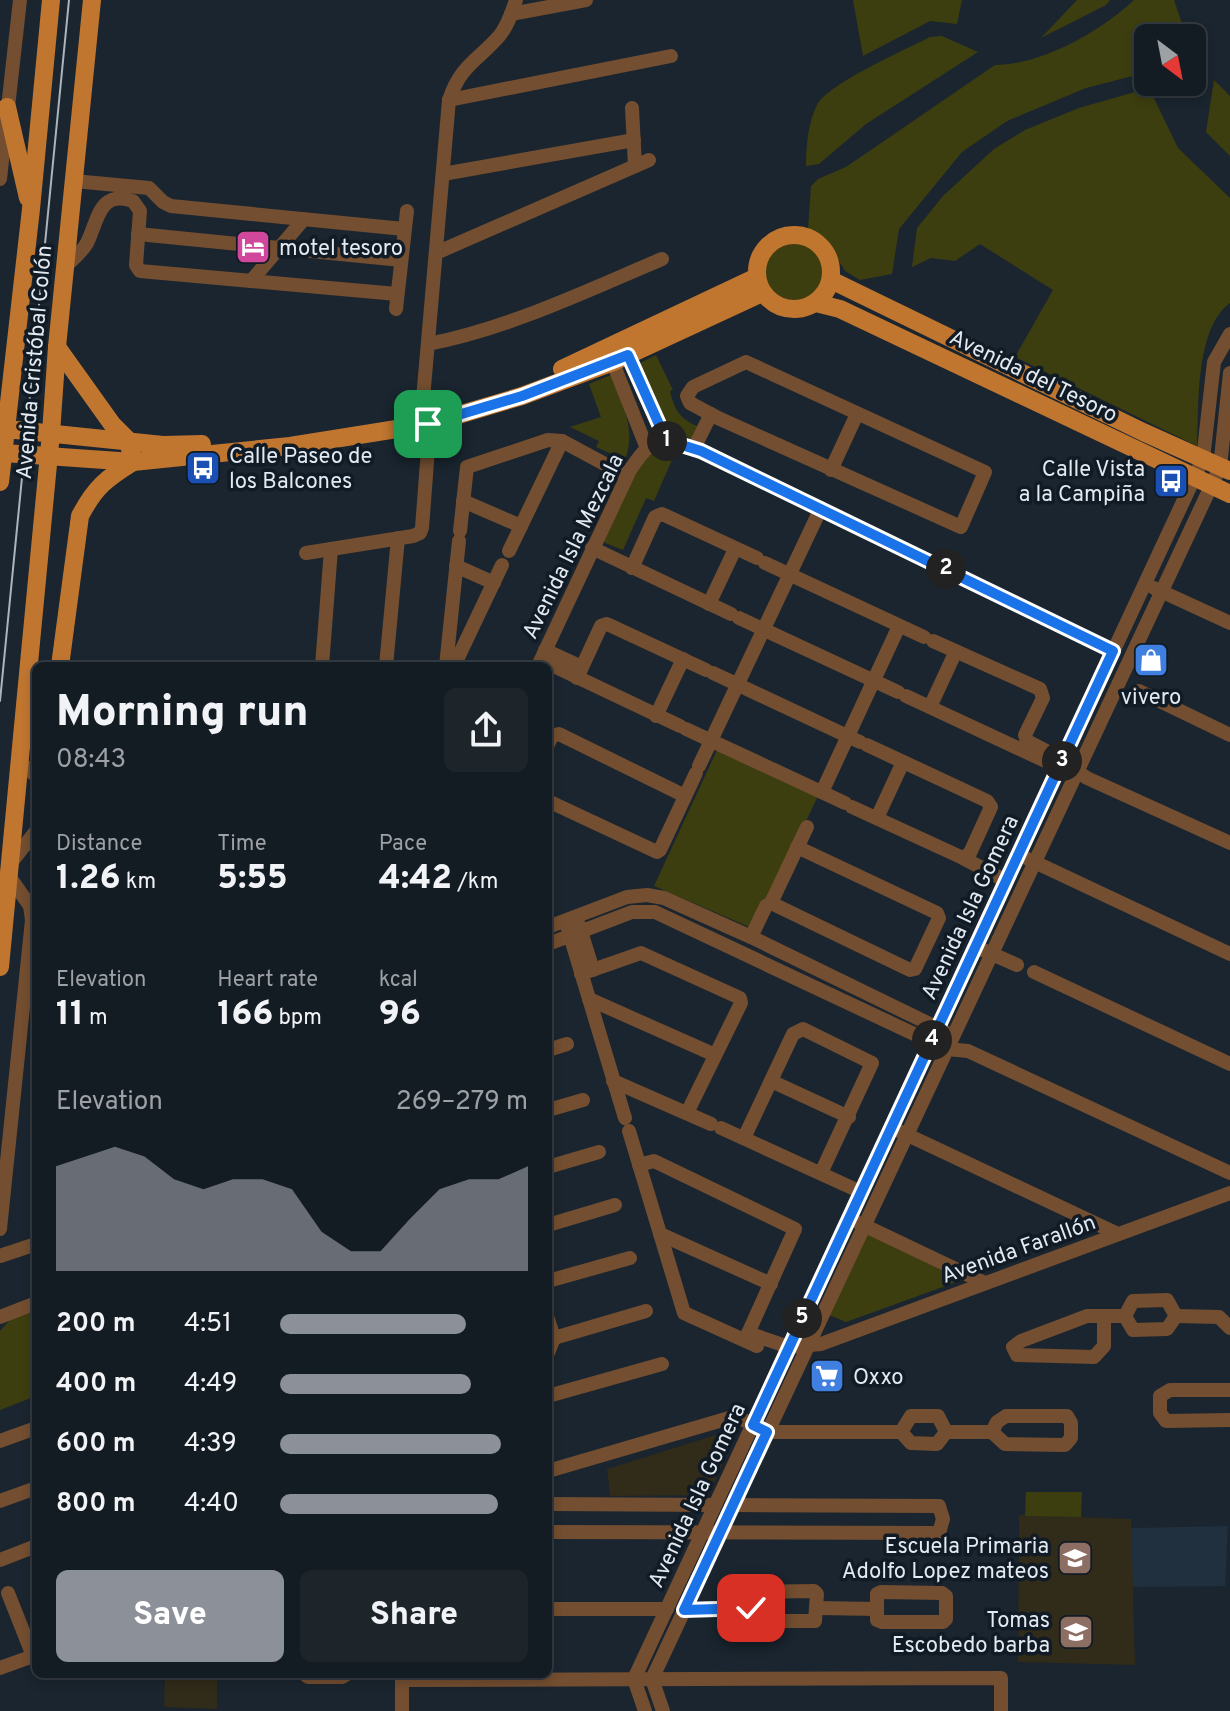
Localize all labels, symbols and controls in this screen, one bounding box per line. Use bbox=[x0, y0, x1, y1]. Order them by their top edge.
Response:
north arrow bbox=[1134, 24, 1206, 96]
map controls bbox=[1134, 24, 1206, 96]
hotel icon: motel tesoro bbox=[234, 228, 272, 266]
place label: motel tesoro bbox=[279, 236, 403, 263]
street label: Avenida Cristóbal Colón bbox=[12, 244, 59, 480]
street label: Avenida del Tesoro bbox=[945, 325, 1121, 430]
pin bbox=[394, 390, 462, 458]
icon: arrive bbox=[406, 402, 450, 446]
pin: 1 bbox=[647, 421, 687, 461]
text: 1 bbox=[663, 427, 671, 454]
place label: Calle Paseo de los Balcones bbox=[229, 444, 372, 496]
bus stop icon: Calle Paseo de los Balcones bbox=[184, 449, 222, 487]
street label: Avenida Isla Mezcala bbox=[518, 450, 631, 644]
place label: Calle Vista a la Campiña bbox=[1019, 457, 1145, 509]
bus stop icon: Calle Vista a la Campiña bbox=[1152, 462, 1190, 500]
pin: 2 bbox=[926, 549, 966, 589]
text: 2 bbox=[939, 555, 953, 582]
shop icon: vivero bbox=[1132, 641, 1170, 679]
place label: vivero bbox=[1121, 685, 1181, 712]
text: Morning run bbox=[56, 686, 309, 742]
button: share bbox=[444, 688, 528, 772]
pin: 3 bbox=[1042, 741, 1082, 781]
text: 08:43 bbox=[56, 744, 126, 777]
text: 3 bbox=[1055, 747, 1069, 774]
street label: Avenida Isla Gomera bbox=[917, 811, 1026, 1005]
text: Distance bbox=[56, 831, 142, 858]
text: Time bbox=[217, 831, 267, 858]
text: Pace bbox=[379, 831, 427, 858]
text: 1.26 bbox=[56, 858, 121, 901]
text: 5:55 bbox=[217, 858, 288, 901]
text: 4:42 bbox=[379, 858, 452, 901]
text: km bbox=[121, 869, 156, 896]
text: /km bbox=[452, 869, 498, 896]
text: Elevation bbox=[56, 967, 146, 994]
text: Heart rate bbox=[217, 967, 318, 994]
text: kcal bbox=[379, 967, 418, 994]
text: 11 bbox=[56, 994, 84, 1037]
text: 166 bbox=[217, 994, 273, 1037]
text: 96 bbox=[379, 994, 421, 1037]
text: m bbox=[84, 1005, 108, 1032]
text: bpm bbox=[273, 1005, 322, 1032]
pin: 4 bbox=[912, 1020, 952, 1060]
text: 4 bbox=[925, 1026, 939, 1053]
text: Elevation bbox=[56, 1086, 163, 1119]
text: 269–279 m bbox=[396, 1086, 528, 1119]
street label: Avenida Farallón bbox=[938, 1210, 1100, 1291]
pin: 5 bbox=[782, 1298, 822, 1338]
text: 5 bbox=[795, 1304, 809, 1331]
text: 200 m bbox=[56, 1308, 135, 1341]
text: 4:51 bbox=[184, 1308, 232, 1341]
supermarket icon: Oxxo bbox=[808, 1357, 846, 1395]
place label: Oxxo bbox=[853, 1365, 903, 1392]
text: 400 m bbox=[56, 1368, 136, 1401]
text: 4:49 bbox=[184, 1368, 237, 1401]
street label: Avenida Isla Gomera bbox=[644, 1399, 753, 1593]
text: 600 m bbox=[56, 1428, 136, 1461]
text: 4:39 bbox=[184, 1428, 237, 1461]
text: 800 m bbox=[56, 1488, 136, 1521]
text: 4:40 bbox=[184, 1488, 239, 1521]
place label: Escuela Primaria Adolfo Lopez mateos bbox=[842, 1534, 1049, 1586]
school or university icon: Escuela Primaria Adolfo Lopez mateos bbox=[1056, 1539, 1094, 1577]
button: Save bbox=[56, 1570, 284, 1662]
button: Share bbox=[300, 1570, 528, 1662]
pin bbox=[717, 1574, 785, 1642]
icon: check bbox=[729, 1586, 773, 1630]
place label: Tomas Escobedo barba bbox=[892, 1608, 1050, 1660]
school or university icon: Tomas Escobedo barba bbox=[1057, 1613, 1095, 1651]

